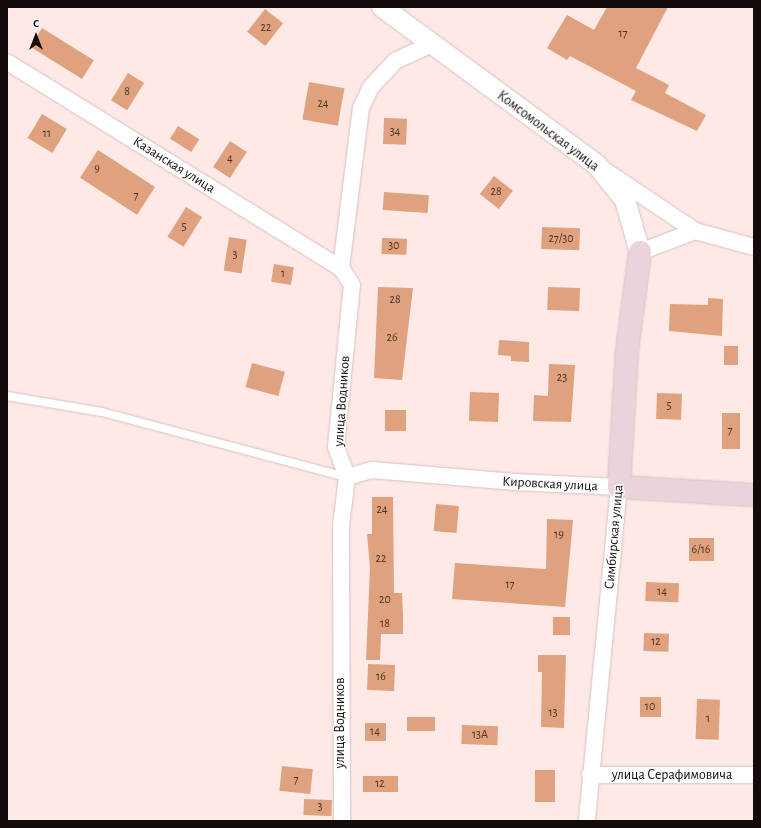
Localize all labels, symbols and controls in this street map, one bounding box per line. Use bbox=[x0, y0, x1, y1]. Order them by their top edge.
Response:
north arrow bbox=[16, 16, 56, 56]
text: С bbox=[33, 18, 39, 29]
house number: 22 bbox=[261, 21, 271, 35]
house number: 17 bbox=[618, 27, 628, 41]
house number: 8 bbox=[124, 85, 130, 99]
street label: Комсомольская улица bbox=[494, 87, 602, 175]
house number: 24 bbox=[317, 97, 329, 111]
house number: 34 bbox=[390, 125, 400, 139]
house number: 11 bbox=[43, 127, 51, 141]
street label: Казанская улица bbox=[130, 133, 218, 197]
house number: 4 bbox=[227, 152, 233, 166]
house number: 9 bbox=[94, 162, 100, 176]
house number: 28 bbox=[490, 185, 502, 199]
house number: 7 bbox=[133, 189, 139, 203]
house number: 5 bbox=[181, 220, 187, 234]
house number: 27/30 bbox=[548, 232, 574, 246]
house number: 30 bbox=[388, 239, 400, 253]
house number: 3 bbox=[233, 248, 237, 262]
house number: 1 bbox=[281, 267, 285, 281]
house number: 28 bbox=[389, 293, 401, 307]
house number: 26 bbox=[386, 331, 398, 345]
street label: улица Водников bbox=[330, 355, 354, 447]
house number: 23 bbox=[557, 371, 567, 385]
house number: 5 bbox=[666, 399, 672, 413]
house number: 7 bbox=[727, 424, 733, 438]
street label: Кировская улица bbox=[502, 473, 598, 495]
street label: Симбирская улица bbox=[601, 484, 627, 590]
house number: 24 bbox=[376, 503, 388, 517]
house number: 19 bbox=[554, 528, 564, 542]
house number: 6/16 bbox=[692, 543, 710, 557]
house number: 22 bbox=[376, 552, 386, 566]
house number: 17 bbox=[505, 578, 515, 592]
house number: 14 bbox=[657, 585, 667, 599]
house number: 20 bbox=[379, 593, 391, 607]
house number: 18 bbox=[380, 617, 390, 631]
house number: 12 bbox=[651, 635, 661, 649]
house number: 16 bbox=[376, 670, 386, 684]
street label: улица Водников bbox=[332, 678, 348, 768]
house number: 10 bbox=[645, 700, 655, 714]
house number: 13 bbox=[548, 706, 558, 720]
house number: 1 bbox=[706, 712, 710, 726]
house number: 14 bbox=[370, 725, 380, 739]
house number: 13А bbox=[472, 728, 488, 742]
street label: улица Серафимовича bbox=[612, 767, 732, 783]
house number: 7 bbox=[293, 773, 299, 787]
house number: 12 bbox=[375, 777, 385, 791]
house number: 3 bbox=[318, 800, 322, 814]

